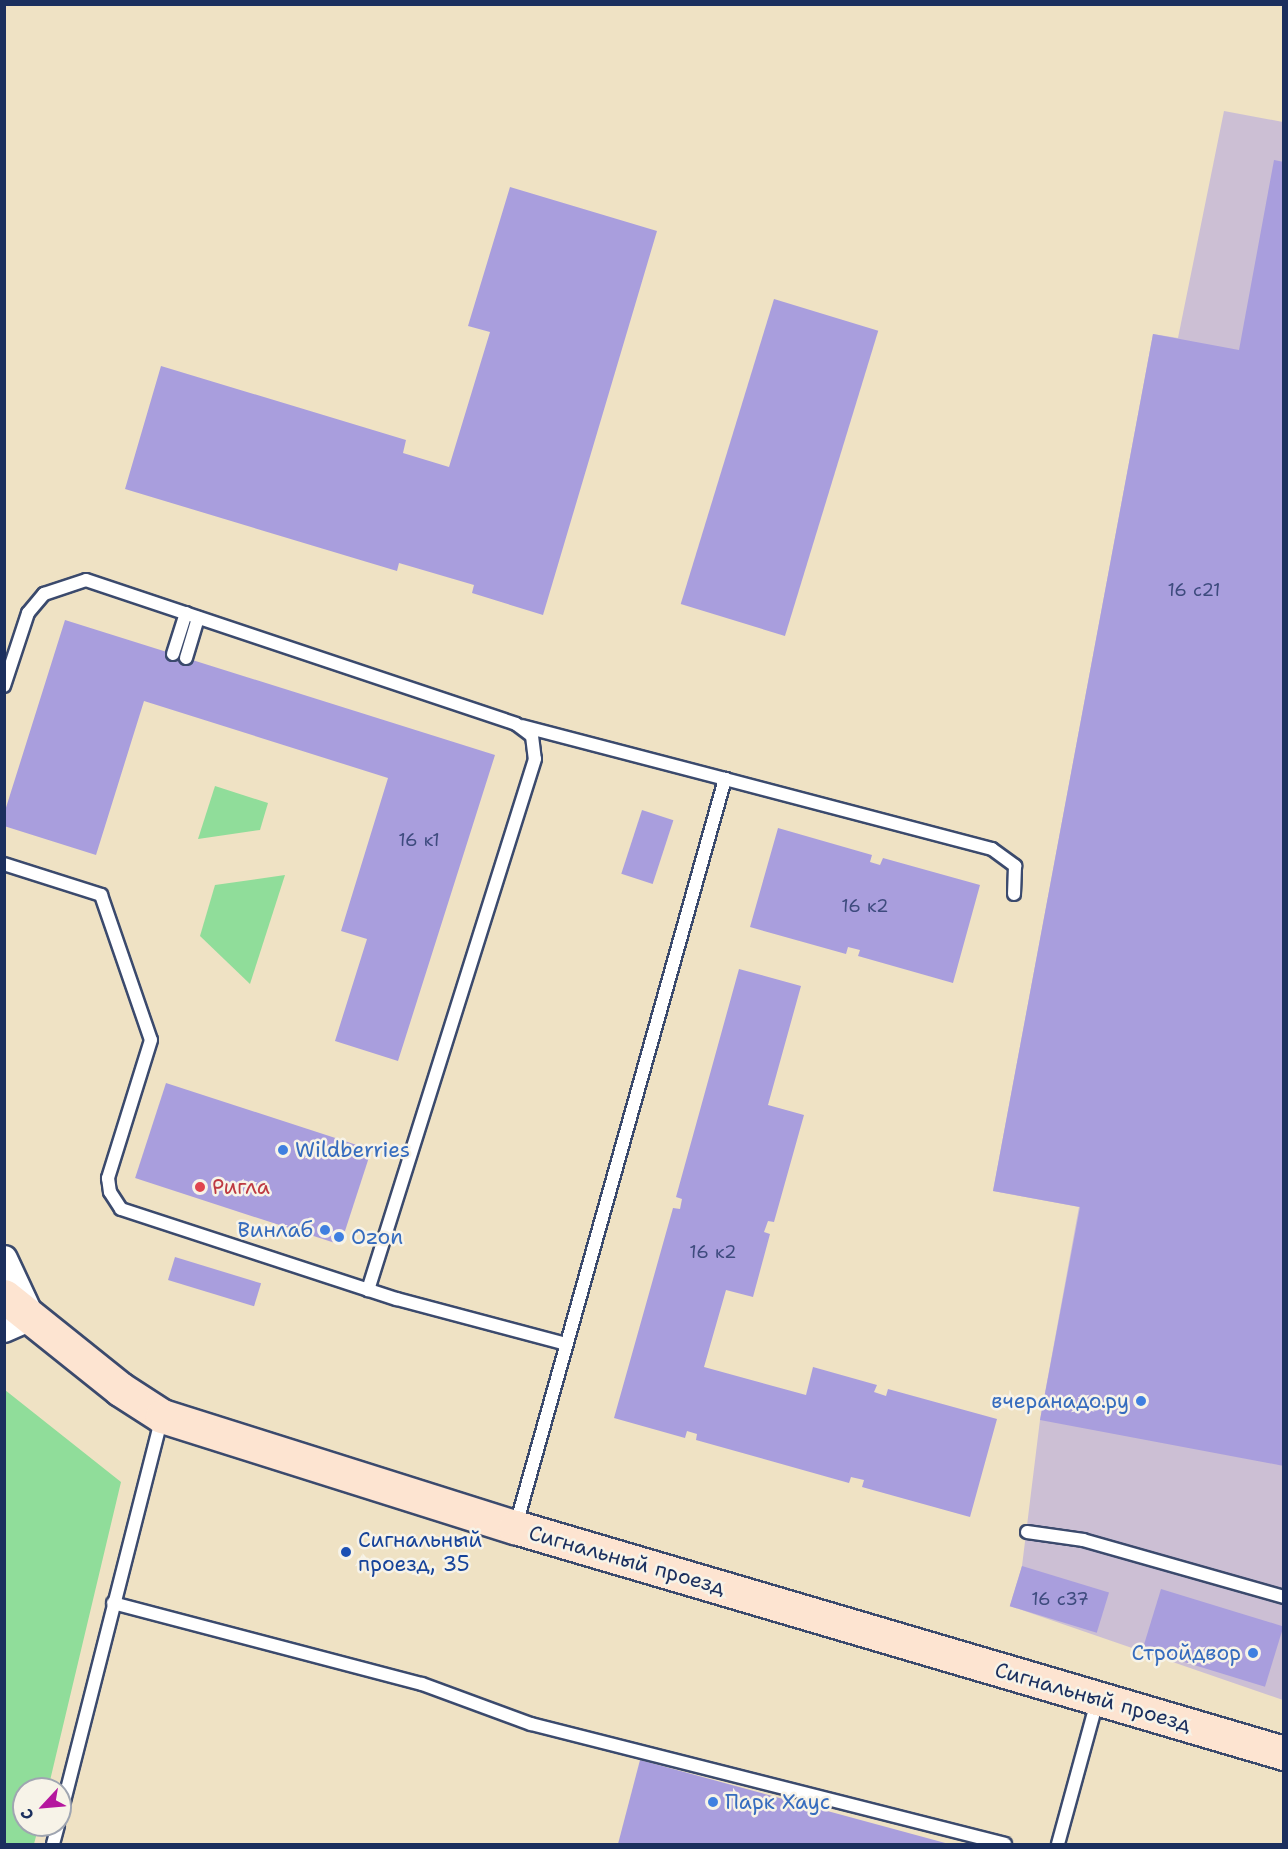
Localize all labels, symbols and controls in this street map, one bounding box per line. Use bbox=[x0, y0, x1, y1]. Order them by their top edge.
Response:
house number: 16 с21 bbox=[1167, 579, 1221, 601]
house number: 16 к1 bbox=[398, 829, 440, 851]
house number: 16 к2 bbox=[841, 895, 889, 917]
place label: Wildberries bbox=[295, 1137, 410, 1163]
marker: Wildberries bbox=[276, 1143, 290, 1157]
place label: Ригла bbox=[212, 1174, 270, 1200]
marker: Ригла bbox=[193, 1180, 207, 1194]
place label: Винлаб bbox=[238, 1217, 313, 1243]
marker: Винлаб bbox=[318, 1223, 332, 1237]
place label: Ozon bbox=[351, 1224, 403, 1250]
marker: Ozon bbox=[332, 1230, 346, 1244]
house number: 16 к2 bbox=[689, 1241, 737, 1263]
place label: вчеранадо.ру bbox=[991, 1388, 1129, 1414]
marker: вчеранадо.ру bbox=[1134, 1394, 1148, 1408]
street label: Сигнальный проезд bbox=[526, 1520, 728, 1600]
place label: Сигнальный проезд, 35 bbox=[358, 1527, 482, 1577]
marker: Сигнальный проезд, 35 bbox=[339, 1545, 353, 1559]
house number: 16 с37 bbox=[1031, 1588, 1089, 1610]
place label: Стройдвор bbox=[1131, 1640, 1241, 1666]
marker: Стройдвор bbox=[1246, 1646, 1260, 1660]
street label: Сигнальный проезд bbox=[992, 1657, 1194, 1737]
north arrow bbox=[12, 1777, 72, 1837]
place label: Парк Хаус bbox=[725, 1789, 830, 1815]
marker: Парк Хаус bbox=[706, 1795, 720, 1809]
text: С bbox=[16, 1805, 39, 1823]

